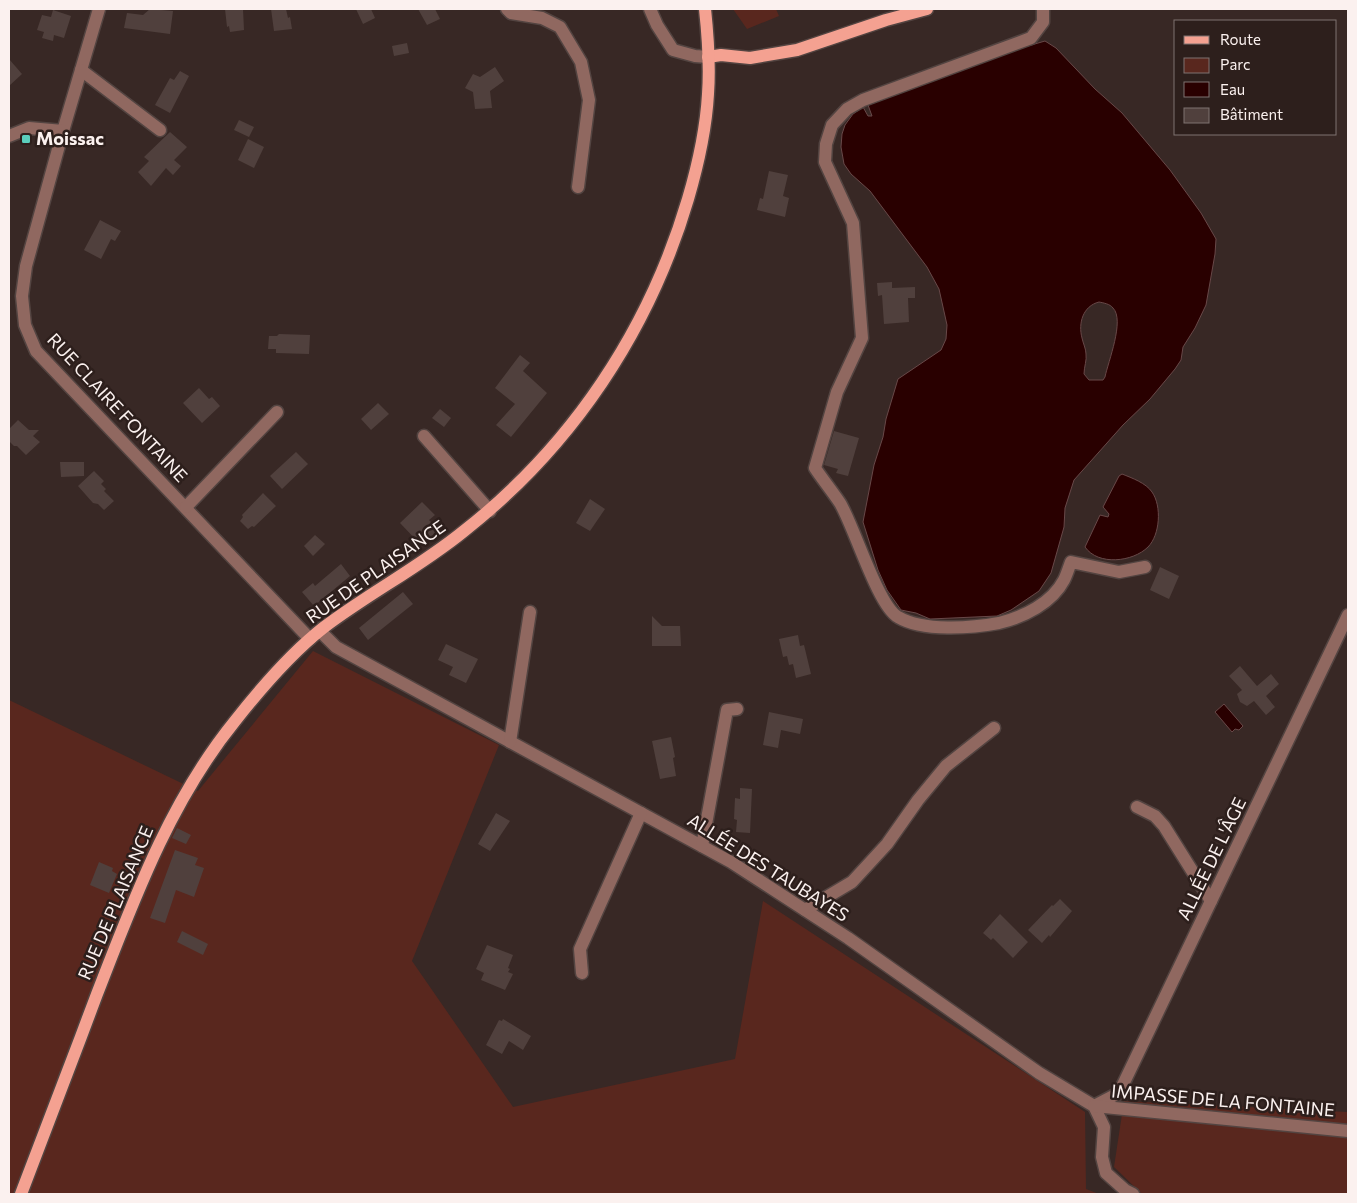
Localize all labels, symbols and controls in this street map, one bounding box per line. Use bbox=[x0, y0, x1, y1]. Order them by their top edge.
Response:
legend bbox=[1174, 20, 1337, 135]
text: Route bbox=[1220, 30, 1261, 48]
text: Parc bbox=[1220, 55, 1250, 73]
text: Eau bbox=[1220, 80, 1245, 98]
text: Bâtiment bbox=[1220, 105, 1283, 123]
place label: Moissac bbox=[36, 127, 104, 149]
marker: Moissac bbox=[20, 133, 32, 145]
street label: RUE CLAIRE FONTAINE bbox=[43, 328, 192, 486]
street label: RUE DE PLAISANCE bbox=[302, 515, 449, 628]
street label: ALLÉE DE L'ÂGE bbox=[1172, 794, 1250, 924]
street label: ALLÉE DES TAUBAYES bbox=[684, 808, 853, 926]
street label: RUE DE PLAISANCE bbox=[73, 822, 157, 983]
street label: IMPASSE DE LA FONTAINE bbox=[1110, 1079, 1336, 1121]

